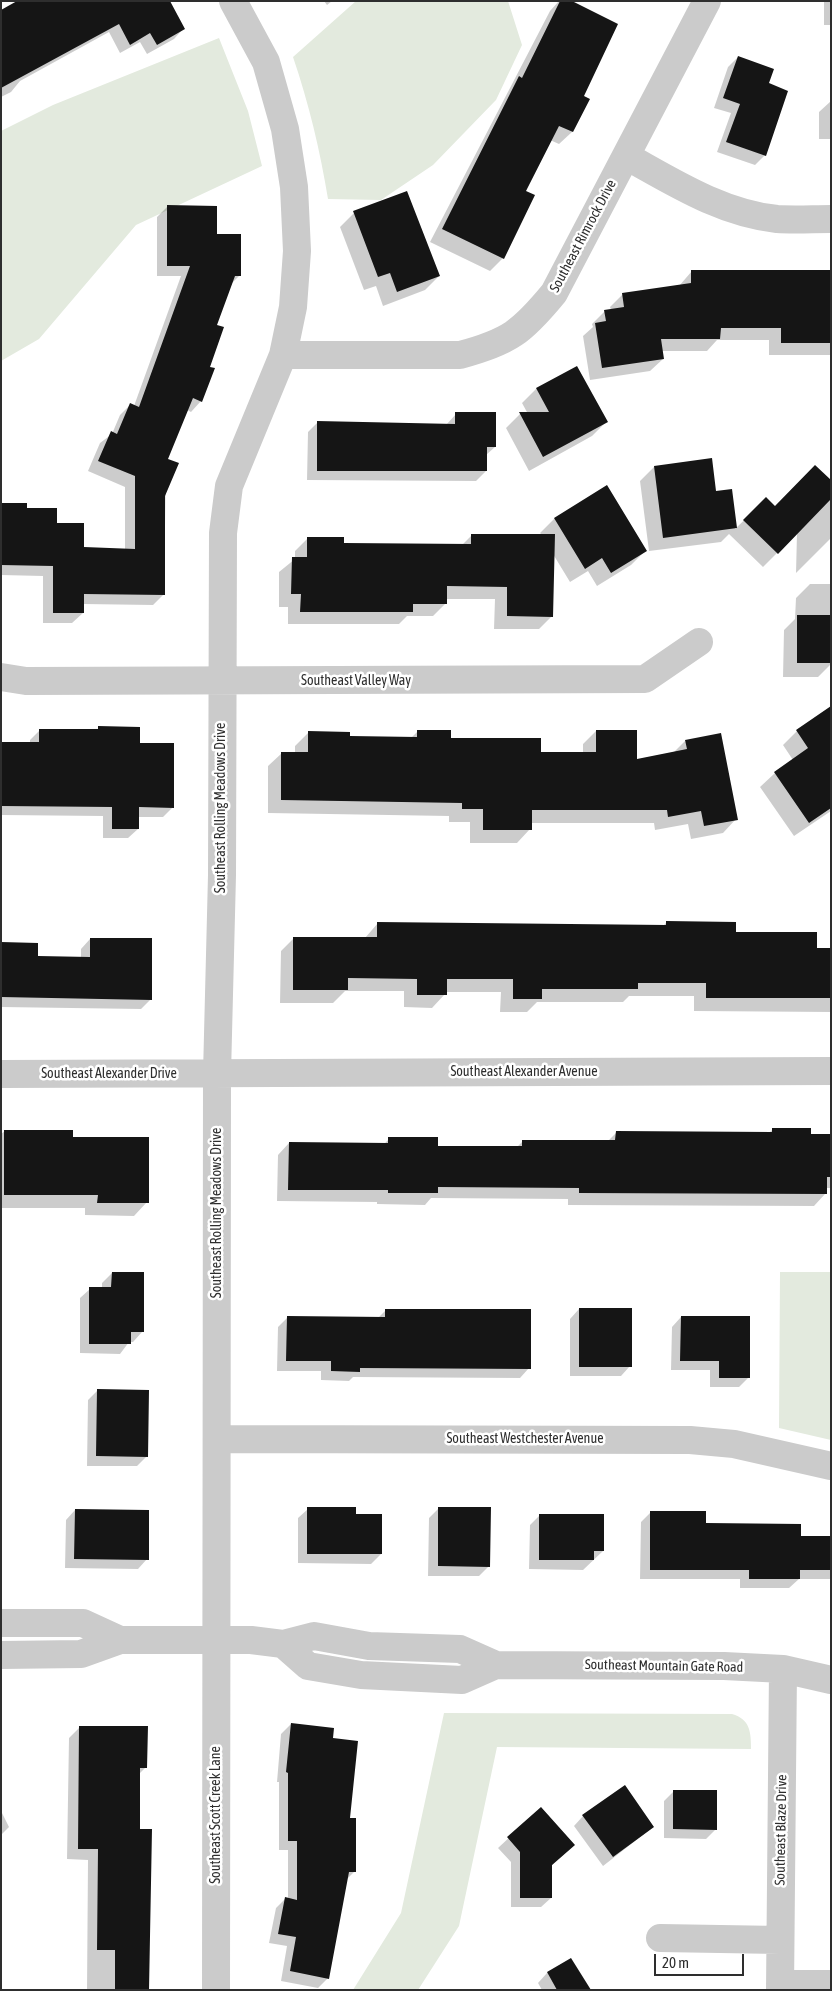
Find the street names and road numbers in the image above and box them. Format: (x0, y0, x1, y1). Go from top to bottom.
street label: Southeast Rimrock Drive (546, 177, 620, 295)
street label: Southeast Valley Way (301, 673, 411, 689)
street label: Southeast Rolling Meadows Drive (213, 723, 229, 893)
street label: Southeast Alexander Avenue (450, 1064, 598, 1080)
street label: Southeast Alexander Drive (41, 1066, 177, 1082)
street label: Southeast Rolling Meadows Drive (209, 1128, 225, 1298)
street label: Southeast Westchester Avenue (446, 1431, 604, 1447)
street label: Southeast Mountain Gate Road (585, 1656, 743, 1676)
street label: Southeast Scott Creek Lane (208, 1746, 224, 1884)
street label: Southeast Blaze Drive (772, 1774, 790, 1886)

